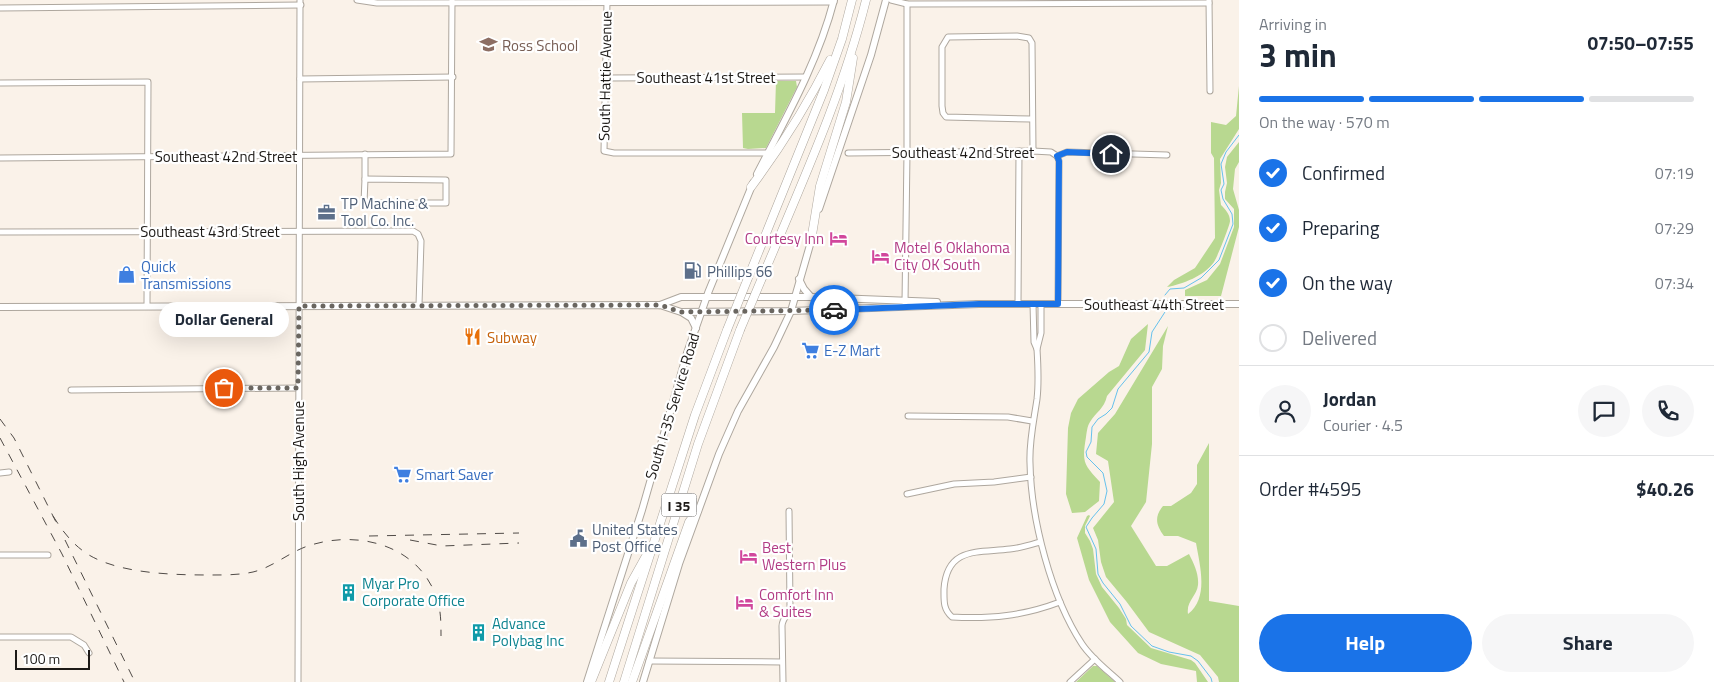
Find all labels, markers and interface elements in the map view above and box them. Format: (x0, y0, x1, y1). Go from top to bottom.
street label: South Hattie Avenue (592, 11, 618, 141)
text: Arriving in (1259, 12, 1327, 36)
text: 07:50–07:55 (1587, 28, 1694, 57)
text: 3 min (1259, 31, 1337, 79)
place label: Ross School (502, 34, 578, 57)
school or university icon: Ross School (478, 35, 498, 55)
street label: Southeast 41st Street (637, 66, 776, 89)
text: On the way · 570 m (1259, 110, 1390, 134)
pin (1090, 133, 1132, 175)
icon: home (1097, 140, 1125, 168)
street label: Southeast 42nd Street (892, 141, 1035, 164)
street label: Southeast 42nd Street (155, 145, 298, 168)
text: Confirmed (1302, 158, 1385, 187)
icon: check (1259, 159, 1287, 187)
text: 07:19 (1655, 161, 1694, 185)
place label: TP Machine & Tool Co. Inc. (341, 192, 429, 232)
office icon: TP Machine & Tool Co. Inc. (317, 202, 337, 222)
text: Preparing (1302, 213, 1379, 242)
icon: check (1259, 214, 1287, 242)
text: 07:29 (1655, 216, 1694, 240)
street label: Southeast 43rd Street (140, 220, 281, 243)
place label: Courtesy Inn (745, 227, 824, 250)
hotel icon: Courtesy Inn (828, 228, 848, 248)
place label: Motel 6 Oklahoma City OK South (894, 236, 1010, 276)
hotel icon: Motel 6 Oklahoma City OK South (870, 246, 890, 266)
place label: Quick Transmissions (141, 255, 231, 295)
place label: Phillips 66 (707, 260, 772, 283)
fuel station icon: Phillips 66 (683, 261, 703, 281)
shop icon: Quick Transmissions (117, 265, 137, 285)
text: On the way (1302, 268, 1393, 297)
icon: check (1259, 269, 1287, 297)
text: 07:34 (1655, 271, 1694, 295)
courier (809, 285, 859, 335)
street label: Southeast 44th Street (1084, 293, 1225, 316)
icon: car (820, 296, 848, 324)
callout: Dollar General (159, 303, 289, 338)
text: Dollar General (175, 307, 273, 331)
text: Delivered (1302, 323, 1377, 352)
place label: Subway (487, 326, 537, 349)
restaurant icon: Subway (463, 327, 483, 347)
street label: South I-35 Service Road (639, 330, 705, 482)
place label: E-Z Mart (824, 339, 881, 362)
supermarket icon: E-Z Mart (800, 340, 820, 360)
pin (203, 367, 245, 409)
icon: bag (210, 374, 238, 402)
text: Jordan (1323, 384, 1376, 413)
button: person (1259, 385, 1311, 437)
button: chat (1578, 385, 1630, 437)
button: phone (1642, 385, 1694, 437)
street label: South High Avenue (287, 401, 310, 521)
text: Courier · 4.5 (1323, 413, 1403, 437)
place label: Smart Saver (416, 463, 493, 486)
supermarket icon: Smart Saver (392, 464, 412, 484)
text: Order #4595 (1259, 474, 1361, 503)
text: $40.26 (1636, 474, 1694, 503)
road number: I 35 (662, 494, 696, 516)
place label: United States Post Office (592, 518, 678, 558)
public building icon: United States Post Office (568, 528, 588, 548)
place label: Best Western Plus (762, 536, 846, 576)
hotel icon: Best Western Plus (738, 546, 758, 566)
place label: Myar Pro Corporate Office (362, 572, 465, 612)
building icon: Myar Pro Corporate Office (338, 582, 358, 602)
place label: Comfort Inn & Suites (759, 583, 834, 623)
hotel icon: Comfort Inn & Suites (735, 593, 755, 613)
place label: Advance Polybag Inc (492, 612, 564, 652)
button: Help (1259, 614, 1472, 672)
button: Share (1482, 614, 1694, 672)
building icon: Advance Polybag Inc (468, 622, 488, 642)
scale bar (15, 647, 90, 670)
text: 100 m (22, 648, 60, 669)

